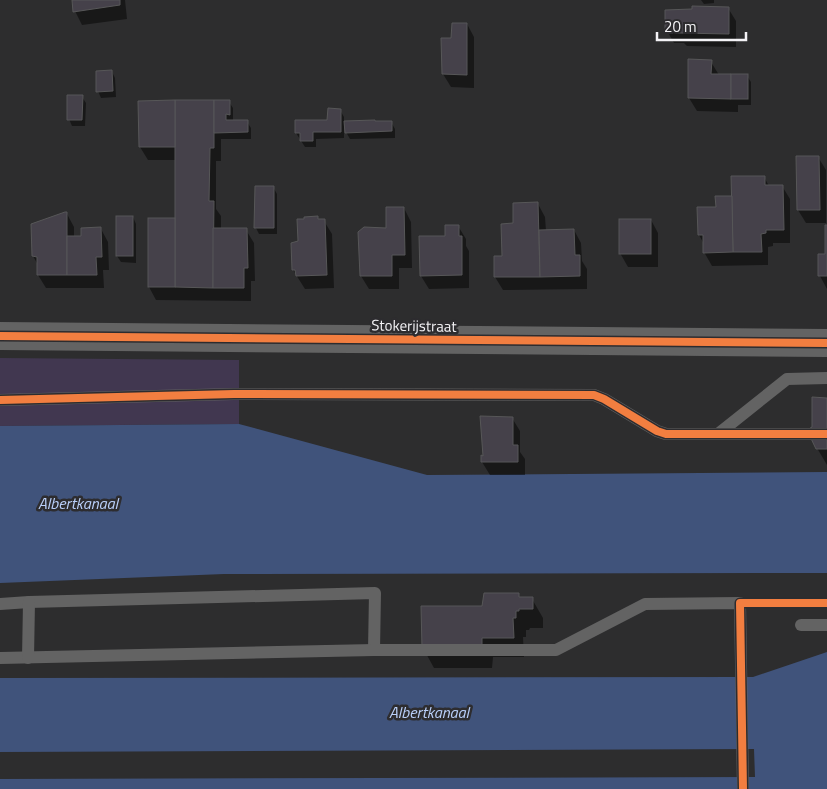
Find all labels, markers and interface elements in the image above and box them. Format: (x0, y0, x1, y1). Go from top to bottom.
scale bar (657, 10, 746, 42)
text: 20 m (664, 15, 697, 38)
street label: Stokerijstraat (371, 313, 458, 338)
water label: Albertkanaal (38, 491, 120, 515)
water label: Albertkanaal (389, 700, 471, 724)

